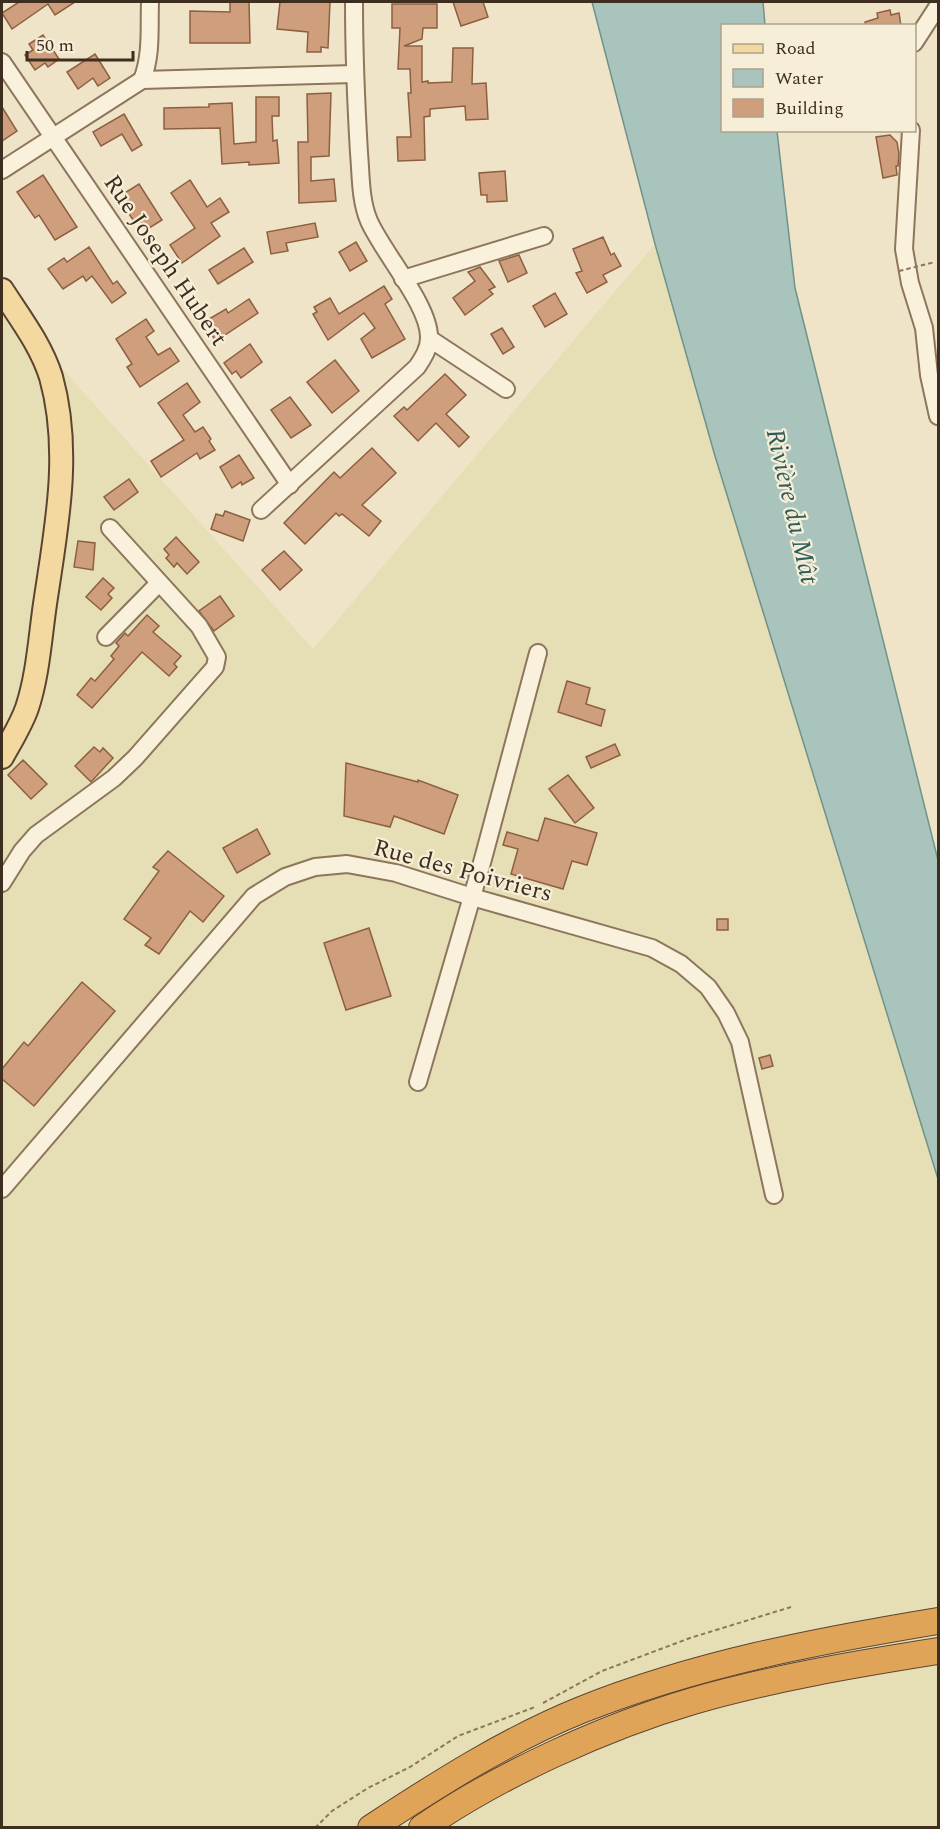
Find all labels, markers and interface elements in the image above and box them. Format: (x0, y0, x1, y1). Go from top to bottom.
scale bar (27, 24, 134, 62)
legend (721, 24, 916, 132)
text: 50 m (36, 32, 74, 59)
text: Road (775, 35, 816, 62)
text: Water (775, 65, 823, 92)
text: Building (775, 95, 844, 122)
street label: Rue Joseph Hubert (94, 167, 236, 354)
water label: Rivière du Mât (755, 425, 829, 589)
street label: Rue des Poivriers (369, 830, 556, 912)

